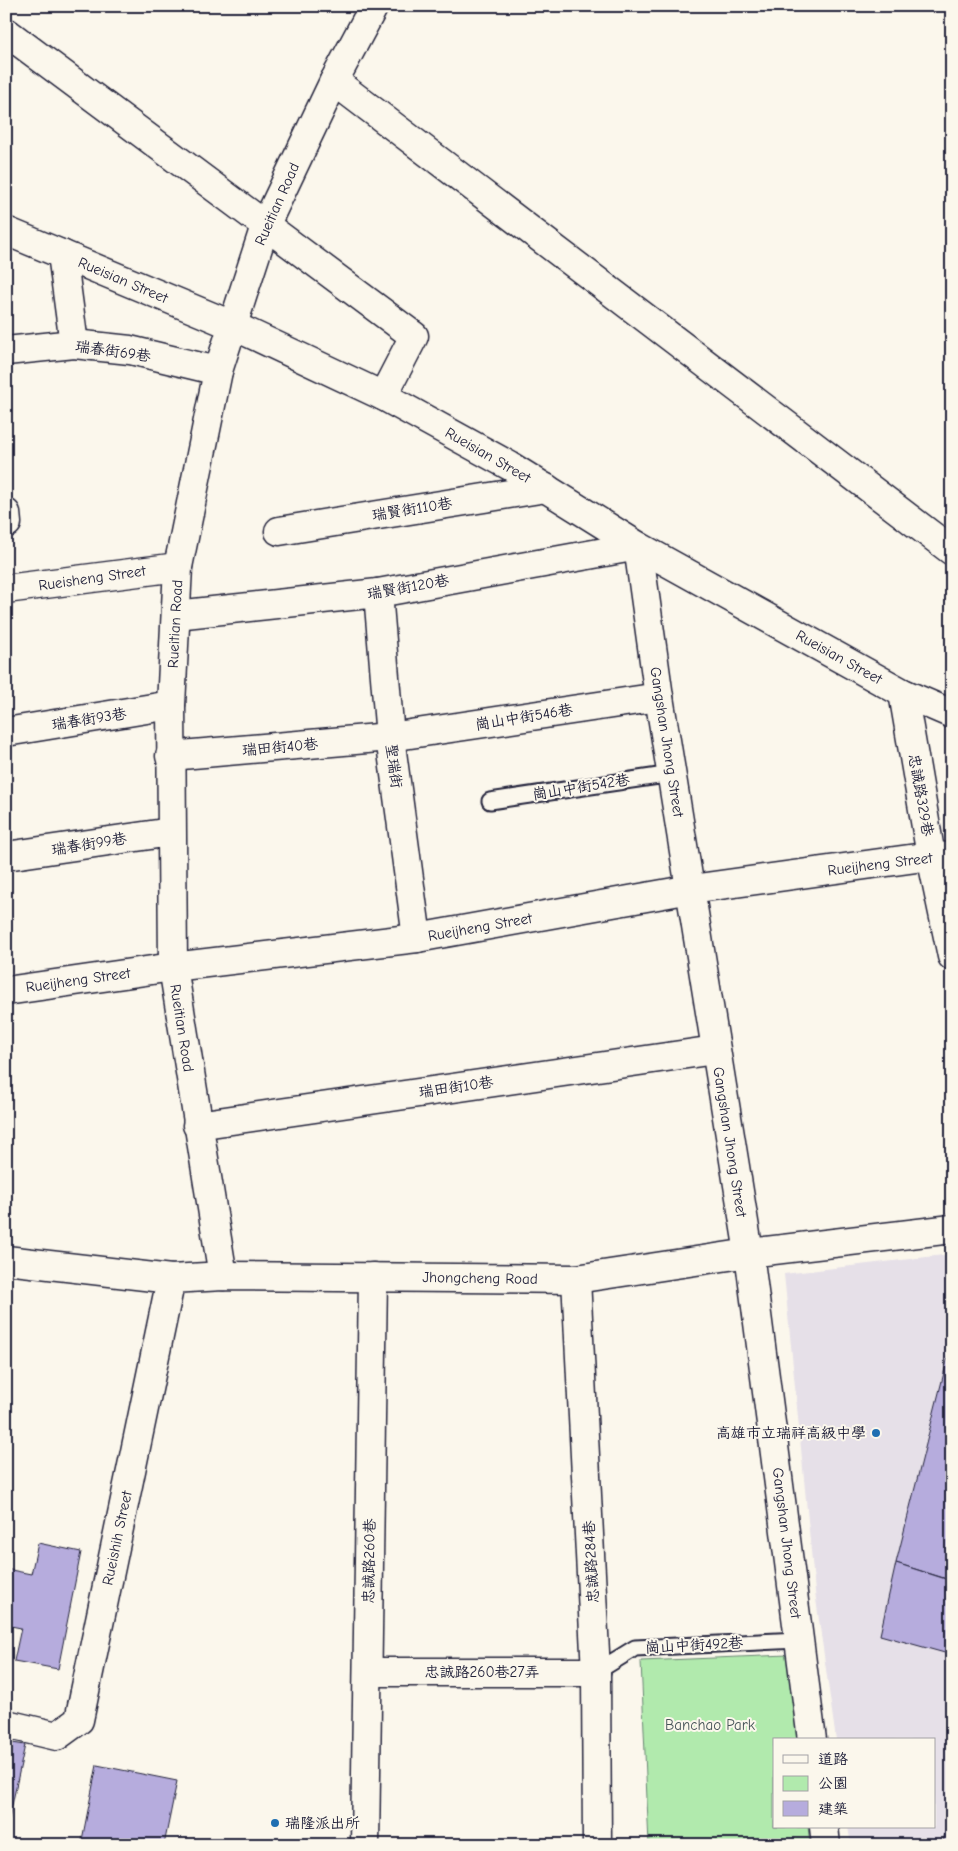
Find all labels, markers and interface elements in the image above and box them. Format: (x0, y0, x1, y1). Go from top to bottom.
street label: Rueitian Road (251, 160, 303, 248)
street label: Rueisian Street (75, 253, 171, 307)
street label: 瑞春街69巷 (74, 337, 152, 365)
street label: Rueisian Street (442, 423, 535, 487)
street label: 瑞賢街110巷 (371, 494, 453, 524)
street label: Rueisheng Street (37, 561, 147, 594)
street label: 瑞賢街120巷 (366, 571, 450, 603)
street label: Rueitian Road (164, 579, 186, 669)
street label: Rueisian Street (793, 626, 886, 688)
street label: Gangshan Jhong Street (646, 666, 688, 819)
street label: 崗山中街546巷 (474, 700, 574, 734)
street label: 瑞春街93巷 (50, 704, 128, 734)
street label: 瑞田街40巷 (241, 735, 319, 759)
street label: 聖瑞街 (382, 742, 406, 790)
street label: 忠誠路329巷 (905, 752, 937, 838)
street label: 崗山中街542巷 (531, 770, 631, 804)
street label: 瑞春街99巷 (50, 829, 128, 859)
street label: Rueijheng Street (827, 849, 934, 879)
street label: Rueijheng Street (427, 909, 534, 945)
street label: Rueijheng Street (25, 964, 132, 996)
street label: Rueitian Road (166, 983, 198, 1073)
street label: Gangshan Jhong Street (709, 1066, 751, 1219)
street label: 瑞田街10巷 (418, 1073, 494, 1101)
street label: Jhongcheng Road (422, 1268, 538, 1288)
place label: 高雄市立瑞祥高級中學 (716, 1424, 866, 1442)
marker: 高雄市立瑞祥高級中學 (870, 1427, 882, 1439)
street label: Gangshan Jhong Street (769, 1467, 805, 1620)
street label: Rueishih Street (98, 1489, 136, 1587)
street label: 忠誠路260巷 (359, 1518, 379, 1604)
street label: 忠誠路284巷 (580, 1520, 602, 1604)
street label: 崗山中街492巷 (645, 1633, 743, 1657)
street label: 忠誠路260巷27弄 (424, 1663, 540, 1681)
park label: Banchao Park (665, 1716, 756, 1734)
legend (773, 1738, 936, 1828)
text: 道路 (818, 1750, 848, 1768)
text: 公園 (818, 1774, 848, 1792)
text: 建築 (818, 1800, 848, 1818)
place label: 瑞隆派出所 (285, 1814, 360, 1832)
marker: 瑞隆派出所 (269, 1817, 281, 1829)

